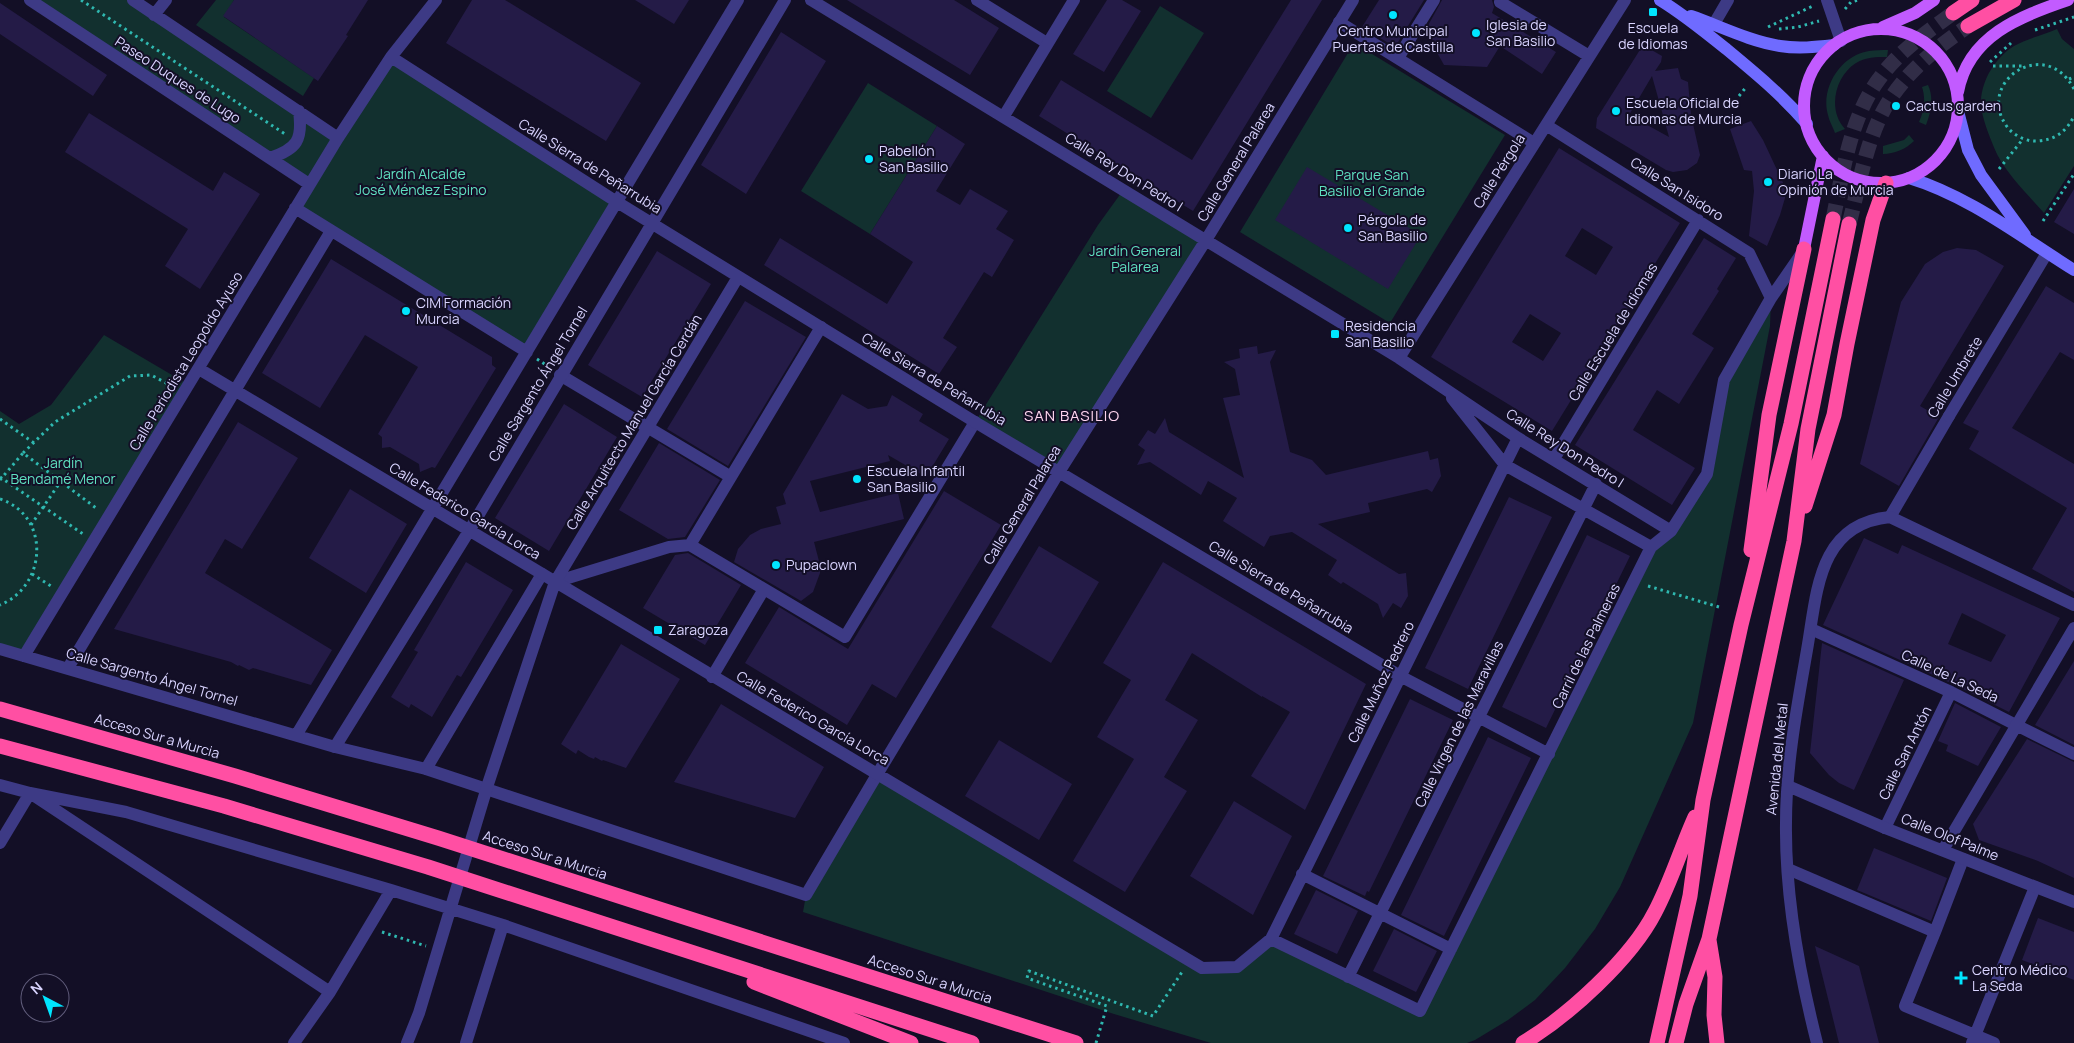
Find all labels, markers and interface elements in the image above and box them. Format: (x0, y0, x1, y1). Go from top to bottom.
marker: Escuela de Idiomas (1647, 6, 1659, 18)
marker: Centro Municipal Puertas de Castilla (1387, 9, 1399, 21)
place label: Iglesia de San Basilio (1486, 15, 1555, 50)
place label: Escuela de Idiomas (1618, 18, 1688, 53)
place label: Centro Municipal Puertas de Castilla (1332, 21, 1454, 56)
marker: Iglesia de San Basilio (1470, 27, 1482, 39)
street label: Paseo Duques de Lugo (112, 32, 245, 127)
place label: Escuela Oficial de Idiomas de Murcia (1626, 93, 1742, 128)
place label: Cactus garden (1906, 96, 2001, 115)
street label: Calle General Palarea (1192, 99, 1279, 225)
marker: Cactus garden (1890, 100, 1902, 112)
marker: Escuela Oficial de Idiomas de Murcia (1610, 105, 1622, 117)
street label: Calle Sierra de Peñarrubia (515, 114, 665, 217)
street label: Calle Rey Don Pedro I (1062, 128, 1187, 215)
street label: Calle Pérgola (1468, 130, 1529, 212)
place label: Pabellón San Basilio (879, 141, 948, 176)
street label: Calle San Isidoro (1627, 152, 1727, 225)
marker: Pabellón San Basilio (863, 153, 875, 165)
park label: Jardín Alcalde José Méndez Espino (355, 164, 487, 199)
place label: Diario La Opinión de Murcia (1778, 164, 1894, 199)
park label: Parque San Basilio el Grande (1319, 165, 1425, 200)
marker: Diario La Opinión de Murcia (1762, 176, 1774, 188)
place label: Pérgola de San Basilio (1358, 210, 1427, 245)
marker: Pérgola de San Basilio (1342, 222, 1354, 234)
park label: Jardín General Palarea (1089, 241, 1181, 276)
street label: Calle Escuela de Idiomas (1564, 259, 1661, 404)
street label: Calle Periodista Leopoldo Ayuso (124, 268, 247, 454)
place label: CIM Formación Murcia (416, 293, 511, 328)
street label: Calle Sargento Ángel Tornel (484, 303, 591, 465)
marker: CIM Formación Murcia (400, 305, 412, 317)
street label: Calle Arquitecto Manuel García Cerdán (561, 310, 706, 533)
place label: Residencia San Basilio (1345, 316, 1416, 351)
street label: Calle Sierra de Peñarrubia (858, 328, 1010, 429)
marker: Residencia San Basilio (1329, 328, 1341, 340)
street label: Calle Umbrete (1923, 332, 1986, 421)
street label: Calle Rey Don Pedro I (1503, 404, 1628, 491)
district label: SAN BASILIO (1024, 405, 1120, 426)
street label: Calle General Palarea (978, 442, 1065, 568)
park label: Jardín Bendamé Menor (10, 453, 116, 488)
street label: Calle Federico García Lorca (386, 458, 545, 563)
place label: Escuela Infantil San Basilio (867, 461, 965, 496)
marker: Escuela Infantil San Basilio (851, 473, 863, 485)
street label: Calle Sierra de Peñarrubia (1205, 536, 1357, 637)
place label: Pupaclown (786, 555, 857, 574)
marker: Pupaclown (770, 559, 782, 571)
street label: Carril de las Palmeras (1547, 580, 1624, 711)
street label: Calle Muñoz Pedrero (1343, 618, 1418, 746)
place label: Zaragoza (668, 620, 728, 639)
marker: Zaragoza (652, 624, 664, 636)
street label: Calle Virgen de las Maravillas (1410, 637, 1507, 810)
street label: Calle Sargento Ángel Tornel (64, 643, 240, 710)
street label: Calle de La Seda (1899, 645, 2002, 706)
street label: Calle Federico García Lorca (733, 666, 893, 769)
street label: Avenida del Metal (1761, 702, 1792, 816)
street label: Calle San Antón (1874, 703, 1935, 803)
street label: Acceso Sur a Murcia (92, 709, 222, 763)
street label: Calle Olof Palme (1898, 808, 2002, 865)
street label: Acceso Sur a Murcia (481, 825, 610, 884)
street label: Acceso Sur a Murcia (866, 949, 995, 1008)
place label: Centro Médico La Seda (1972, 960, 2067, 995)
marker: Centro Médico La Seda (1954, 971, 1968, 985)
north arrow (20, 973, 70, 1023)
text: N (26, 977, 46, 998)

